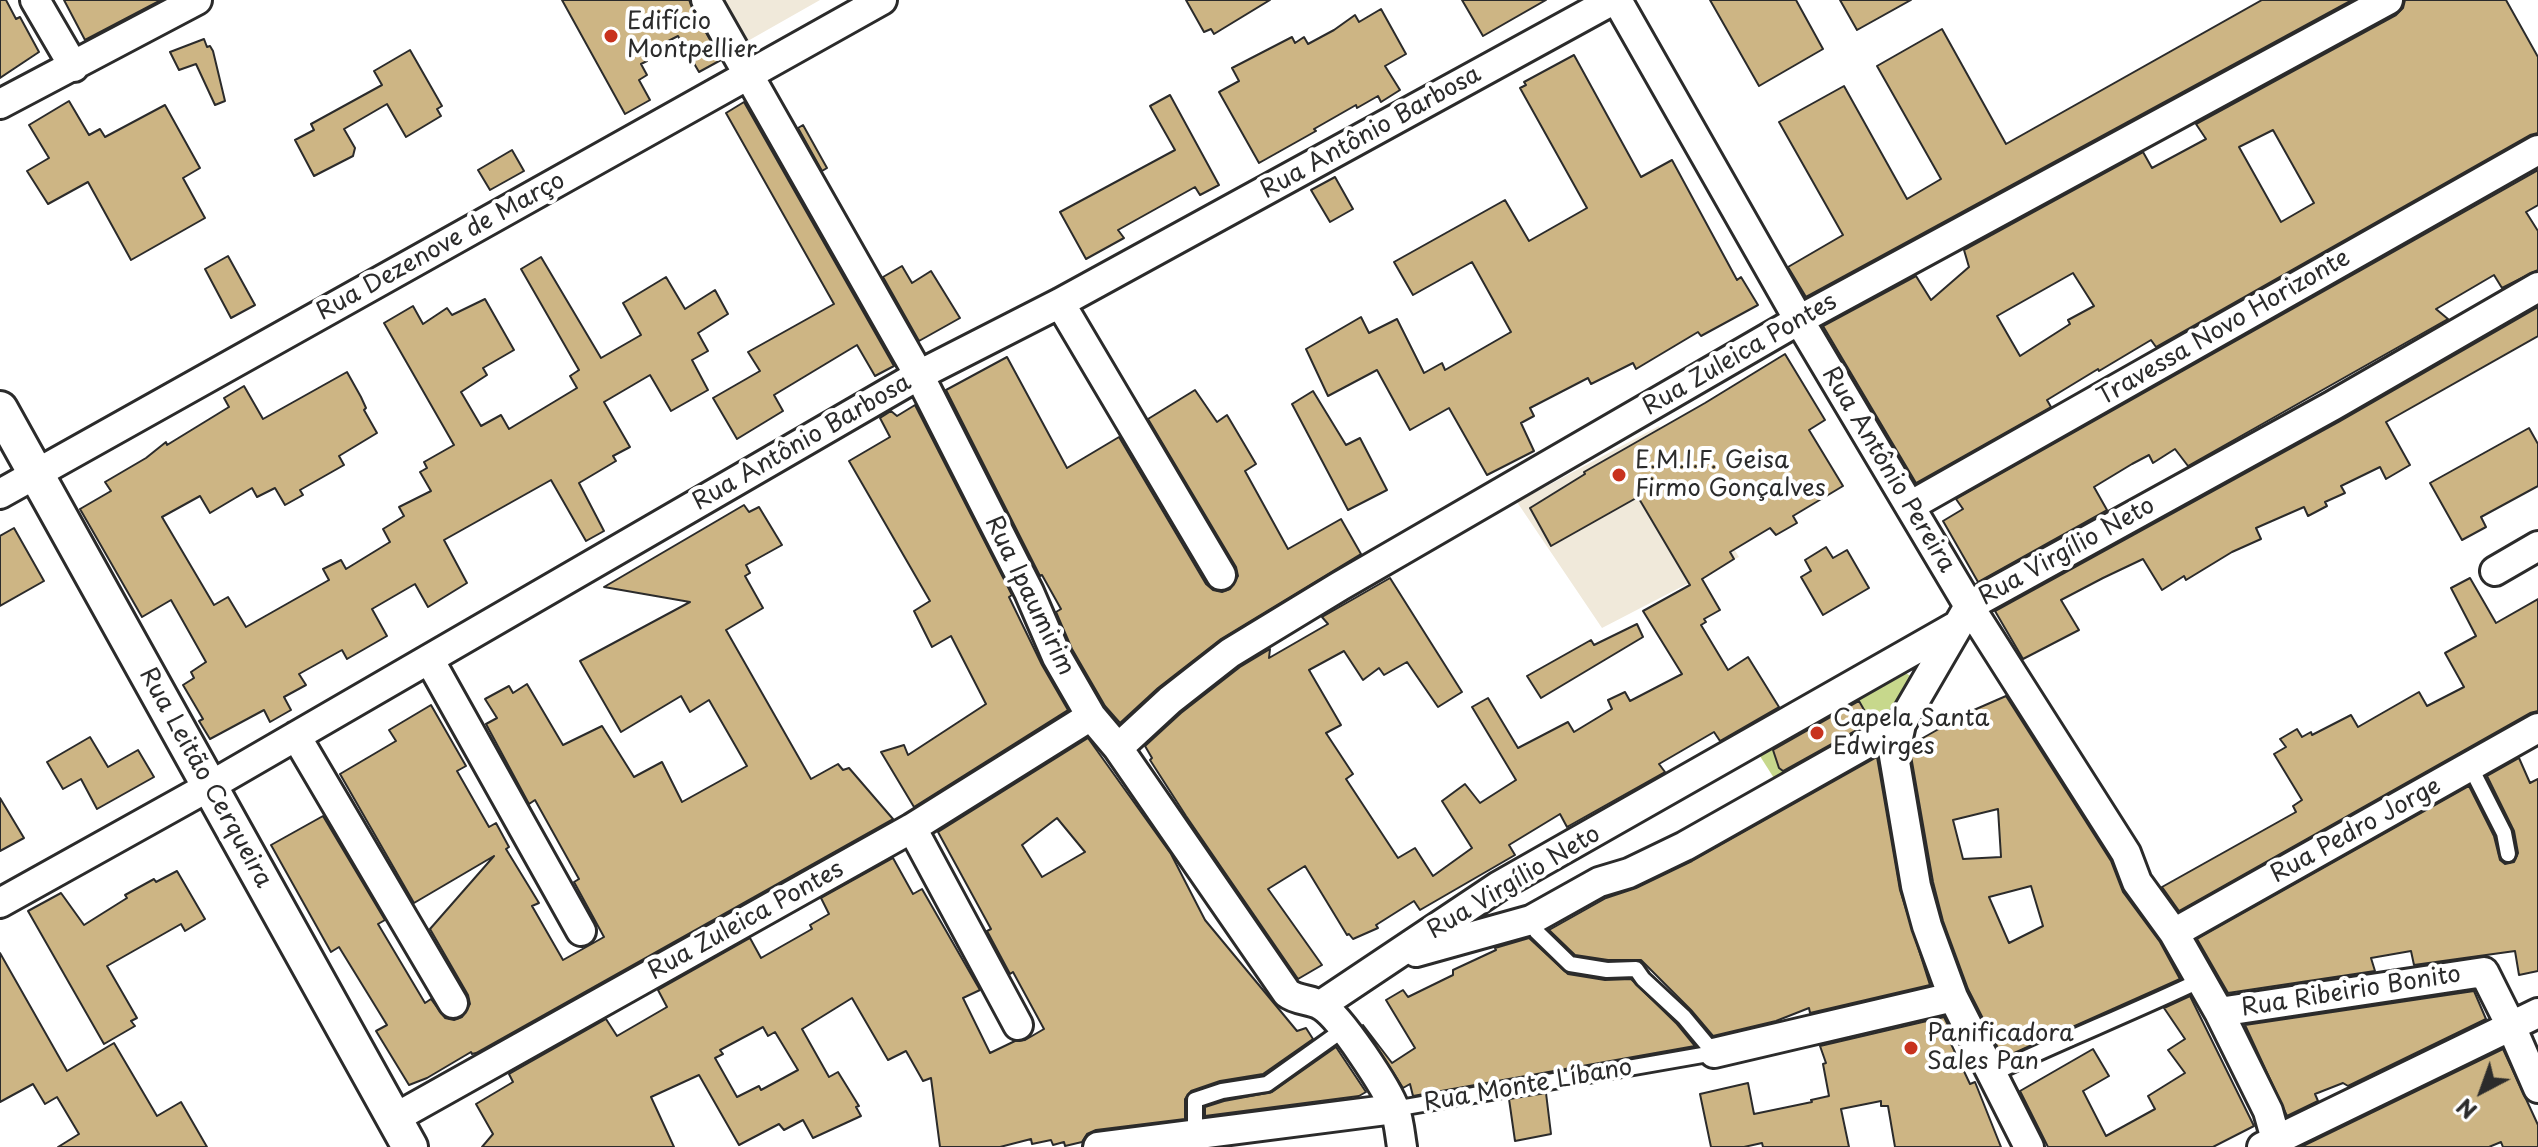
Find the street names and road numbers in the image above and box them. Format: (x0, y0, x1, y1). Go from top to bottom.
street label: Rua Antônio Barbosa (1256, 60, 1486, 206)
street label: Rua Dezenove de Março (312, 167, 570, 327)
street label: Travessa Novo Horizonte (2093, 244, 2355, 412)
street label: Rua Zuleica Pontes (1638, 288, 1842, 422)
street label: Rua Antônio Pereira (1815, 362, 1961, 578)
street label: Rua Antônio Barbosa (688, 369, 916, 517)
street label: Rua Virgílio Neto (1974, 492, 2160, 612)
street label: Rua Ipaumirim (978, 512, 1080, 680)
street label: Rua Leitão Cerqueira (132, 663, 278, 893)
street label: Rua Pedro Jorge (2266, 772, 2446, 890)
street label: Rua Virgílio Neto (1422, 820, 1606, 946)
street label: Rua Zuleica Pontes (643, 855, 849, 987)
street label: Rua Ribeirio Bonito (2239, 960, 2463, 1024)
street label: Rua Monte Líbano (1421, 1053, 1635, 1119)

